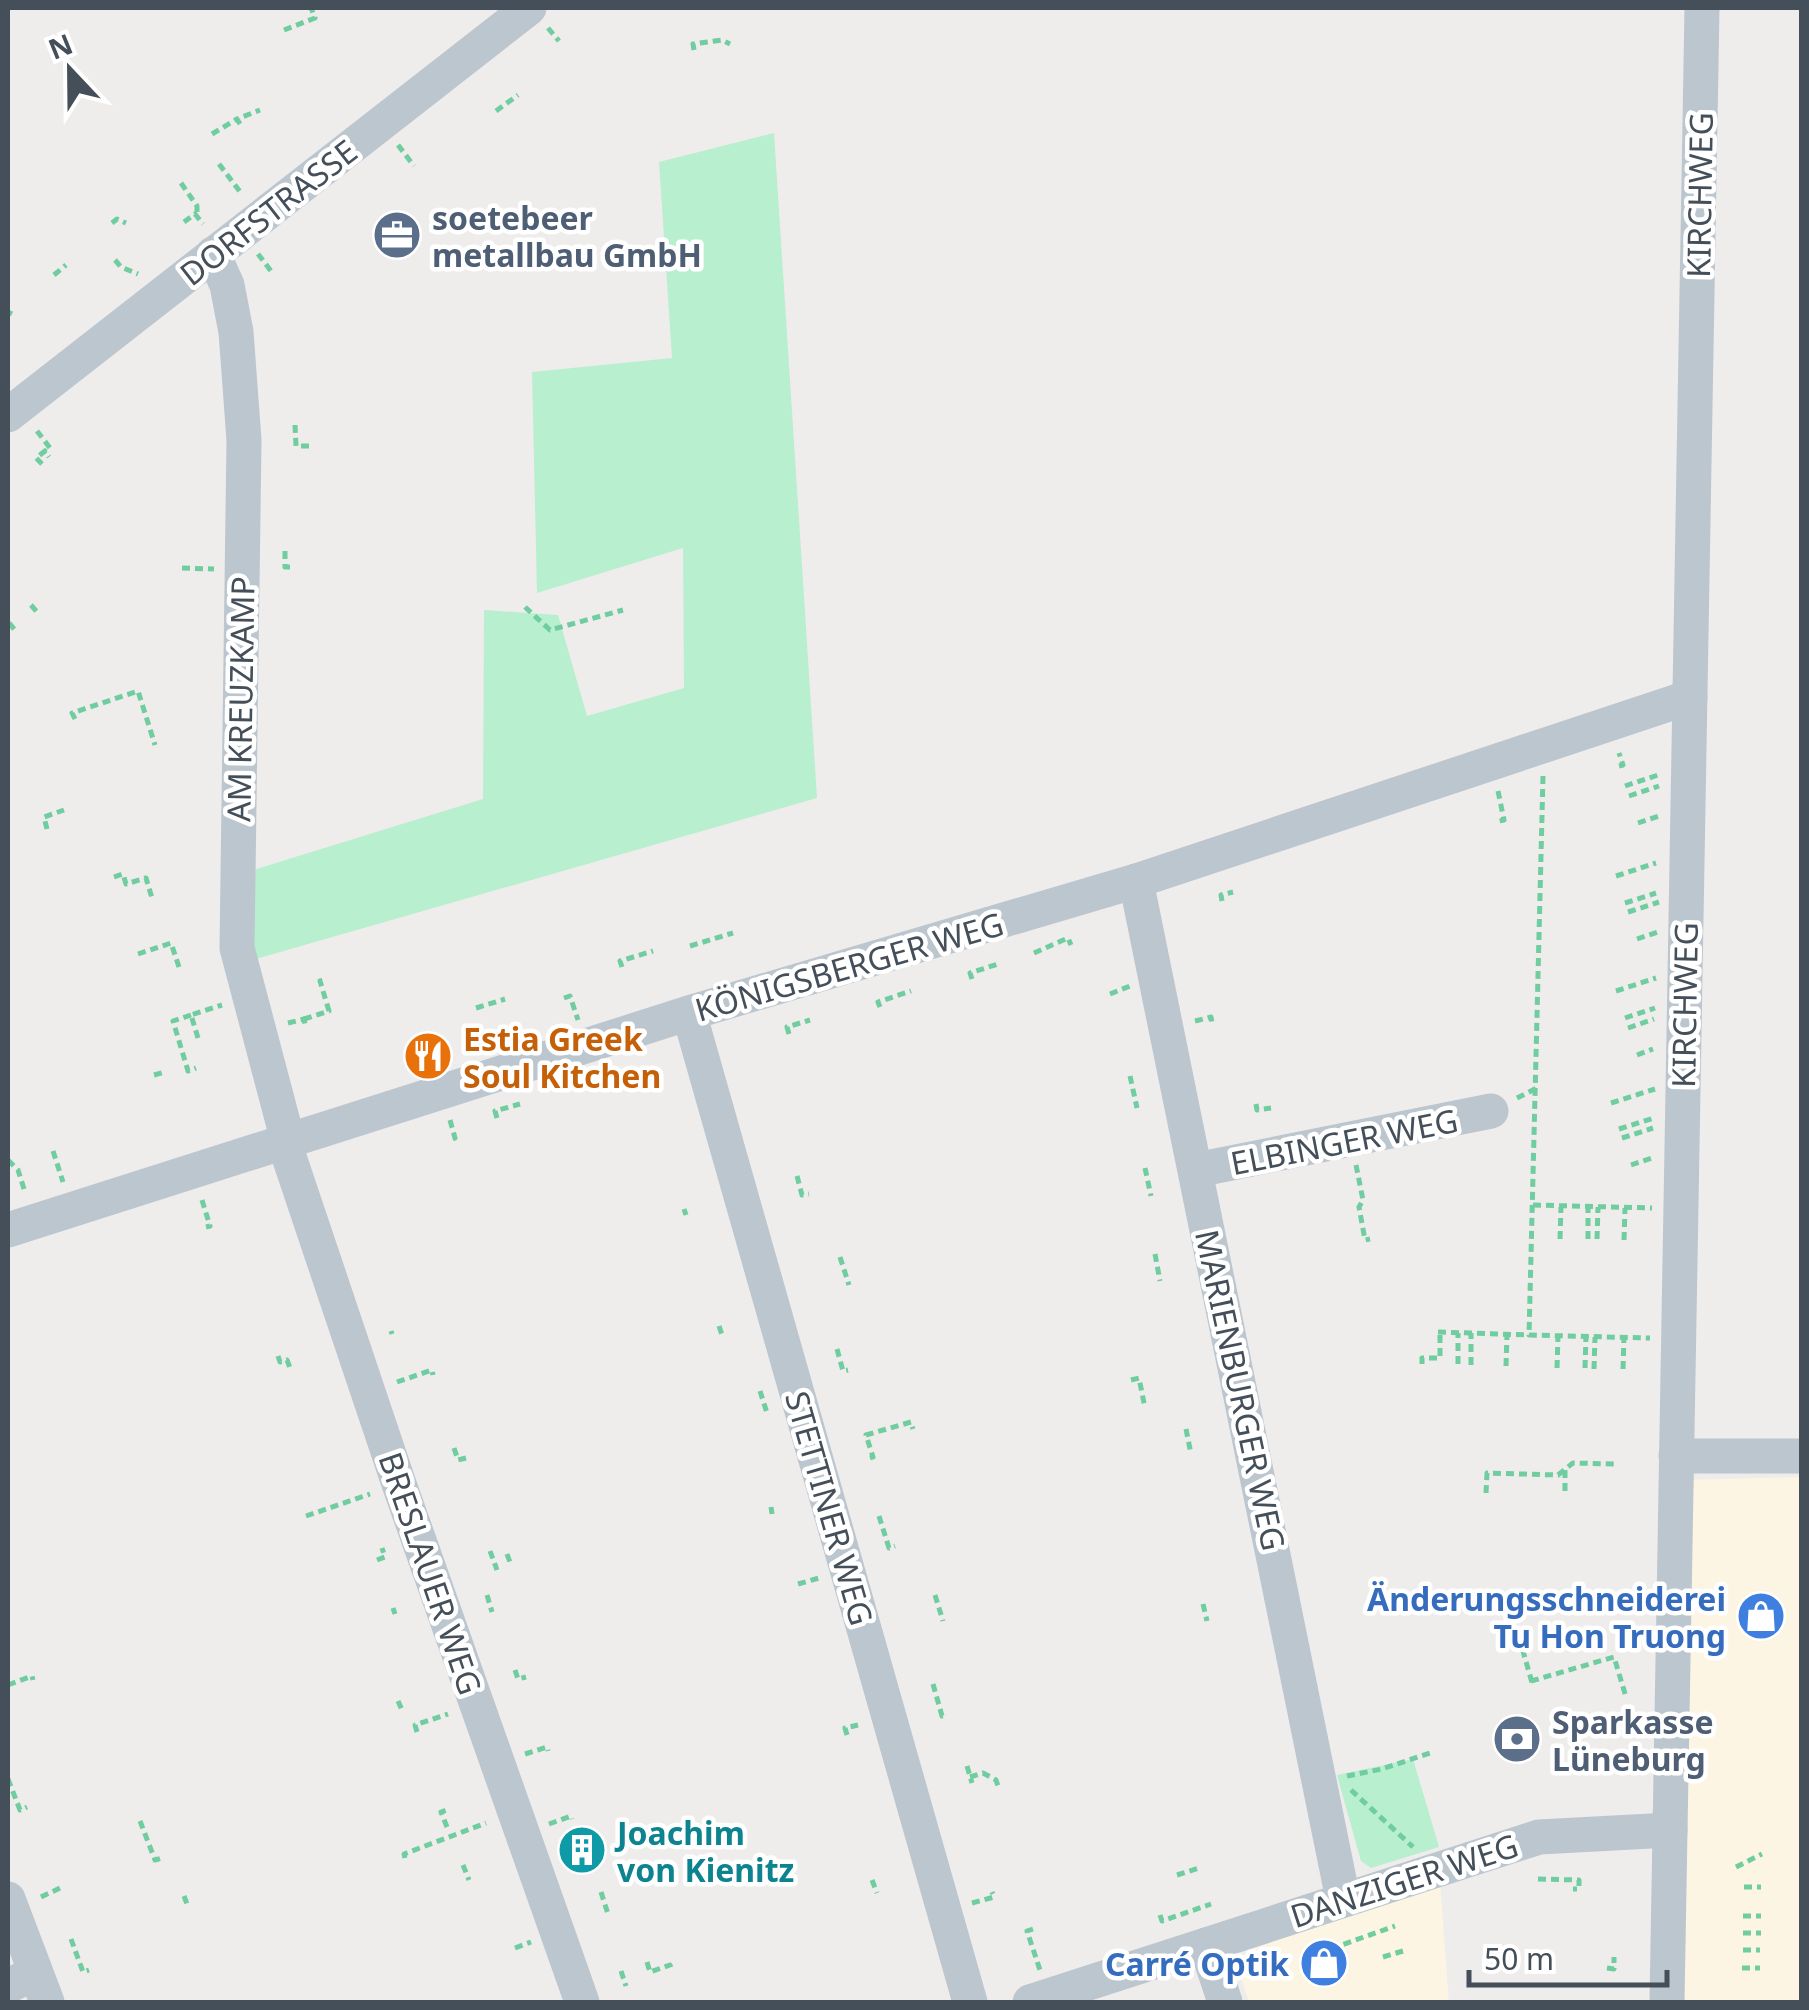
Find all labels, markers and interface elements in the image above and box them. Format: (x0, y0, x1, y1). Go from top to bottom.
north arrow (20, 20, 120, 120)
text: N (43, 24, 78, 68)
street label: KIRCHWEG (1676, 112, 1722, 278)
street label: DORFSTRASSE (171, 129, 365, 295)
place label: soetebeer metallbau GmbH (432, 196, 702, 276)
office icon: soetebeer metallbau GmbH (371, 209, 423, 261)
street label: AM KREUZKAMP (216, 576, 264, 822)
street label: KÖNIGSBERGER WEG (690, 901, 1008, 1031)
street label: KIRCHWEG (1661, 922, 1707, 1088)
place label: Estia Greek Soul Kitchen (463, 1017, 661, 1097)
restaurant icon: Estia Greek Soul Kitchen (402, 1030, 454, 1082)
street label: ELBINGER WEG (1227, 1098, 1461, 1184)
street label: MARIENBURGER WEG (1186, 1226, 1296, 1554)
street label: STETTINER WEG (776, 1386, 884, 1630)
street label: BRESLAUER WEG (369, 1446, 493, 1700)
place label: Änderungsschneiderei Tu Hon Truong (1367, 1577, 1726, 1657)
shop icon: Änderungsschneiderei Tu Hon Truong (1735, 1590, 1787, 1642)
place label: Sparkasse Lüneburg (1552, 1700, 1714, 1780)
bank icon: Sparkasse Lüneburg (1491, 1713, 1543, 1765)
place label: Joachim von Kienitz (614, 1811, 794, 1891)
street label: DANZIGER WEG (1285, 1823, 1523, 1937)
building icon: Joachim von Kienitz (556, 1824, 608, 1876)
scale bar (1469, 1925, 1666, 1987)
shop icon: Carré Optik (1298, 1937, 1350, 1989)
text: 50 m (1484, 1938, 1554, 1979)
place label: Carré Optik (1105, 1942, 1289, 1985)

